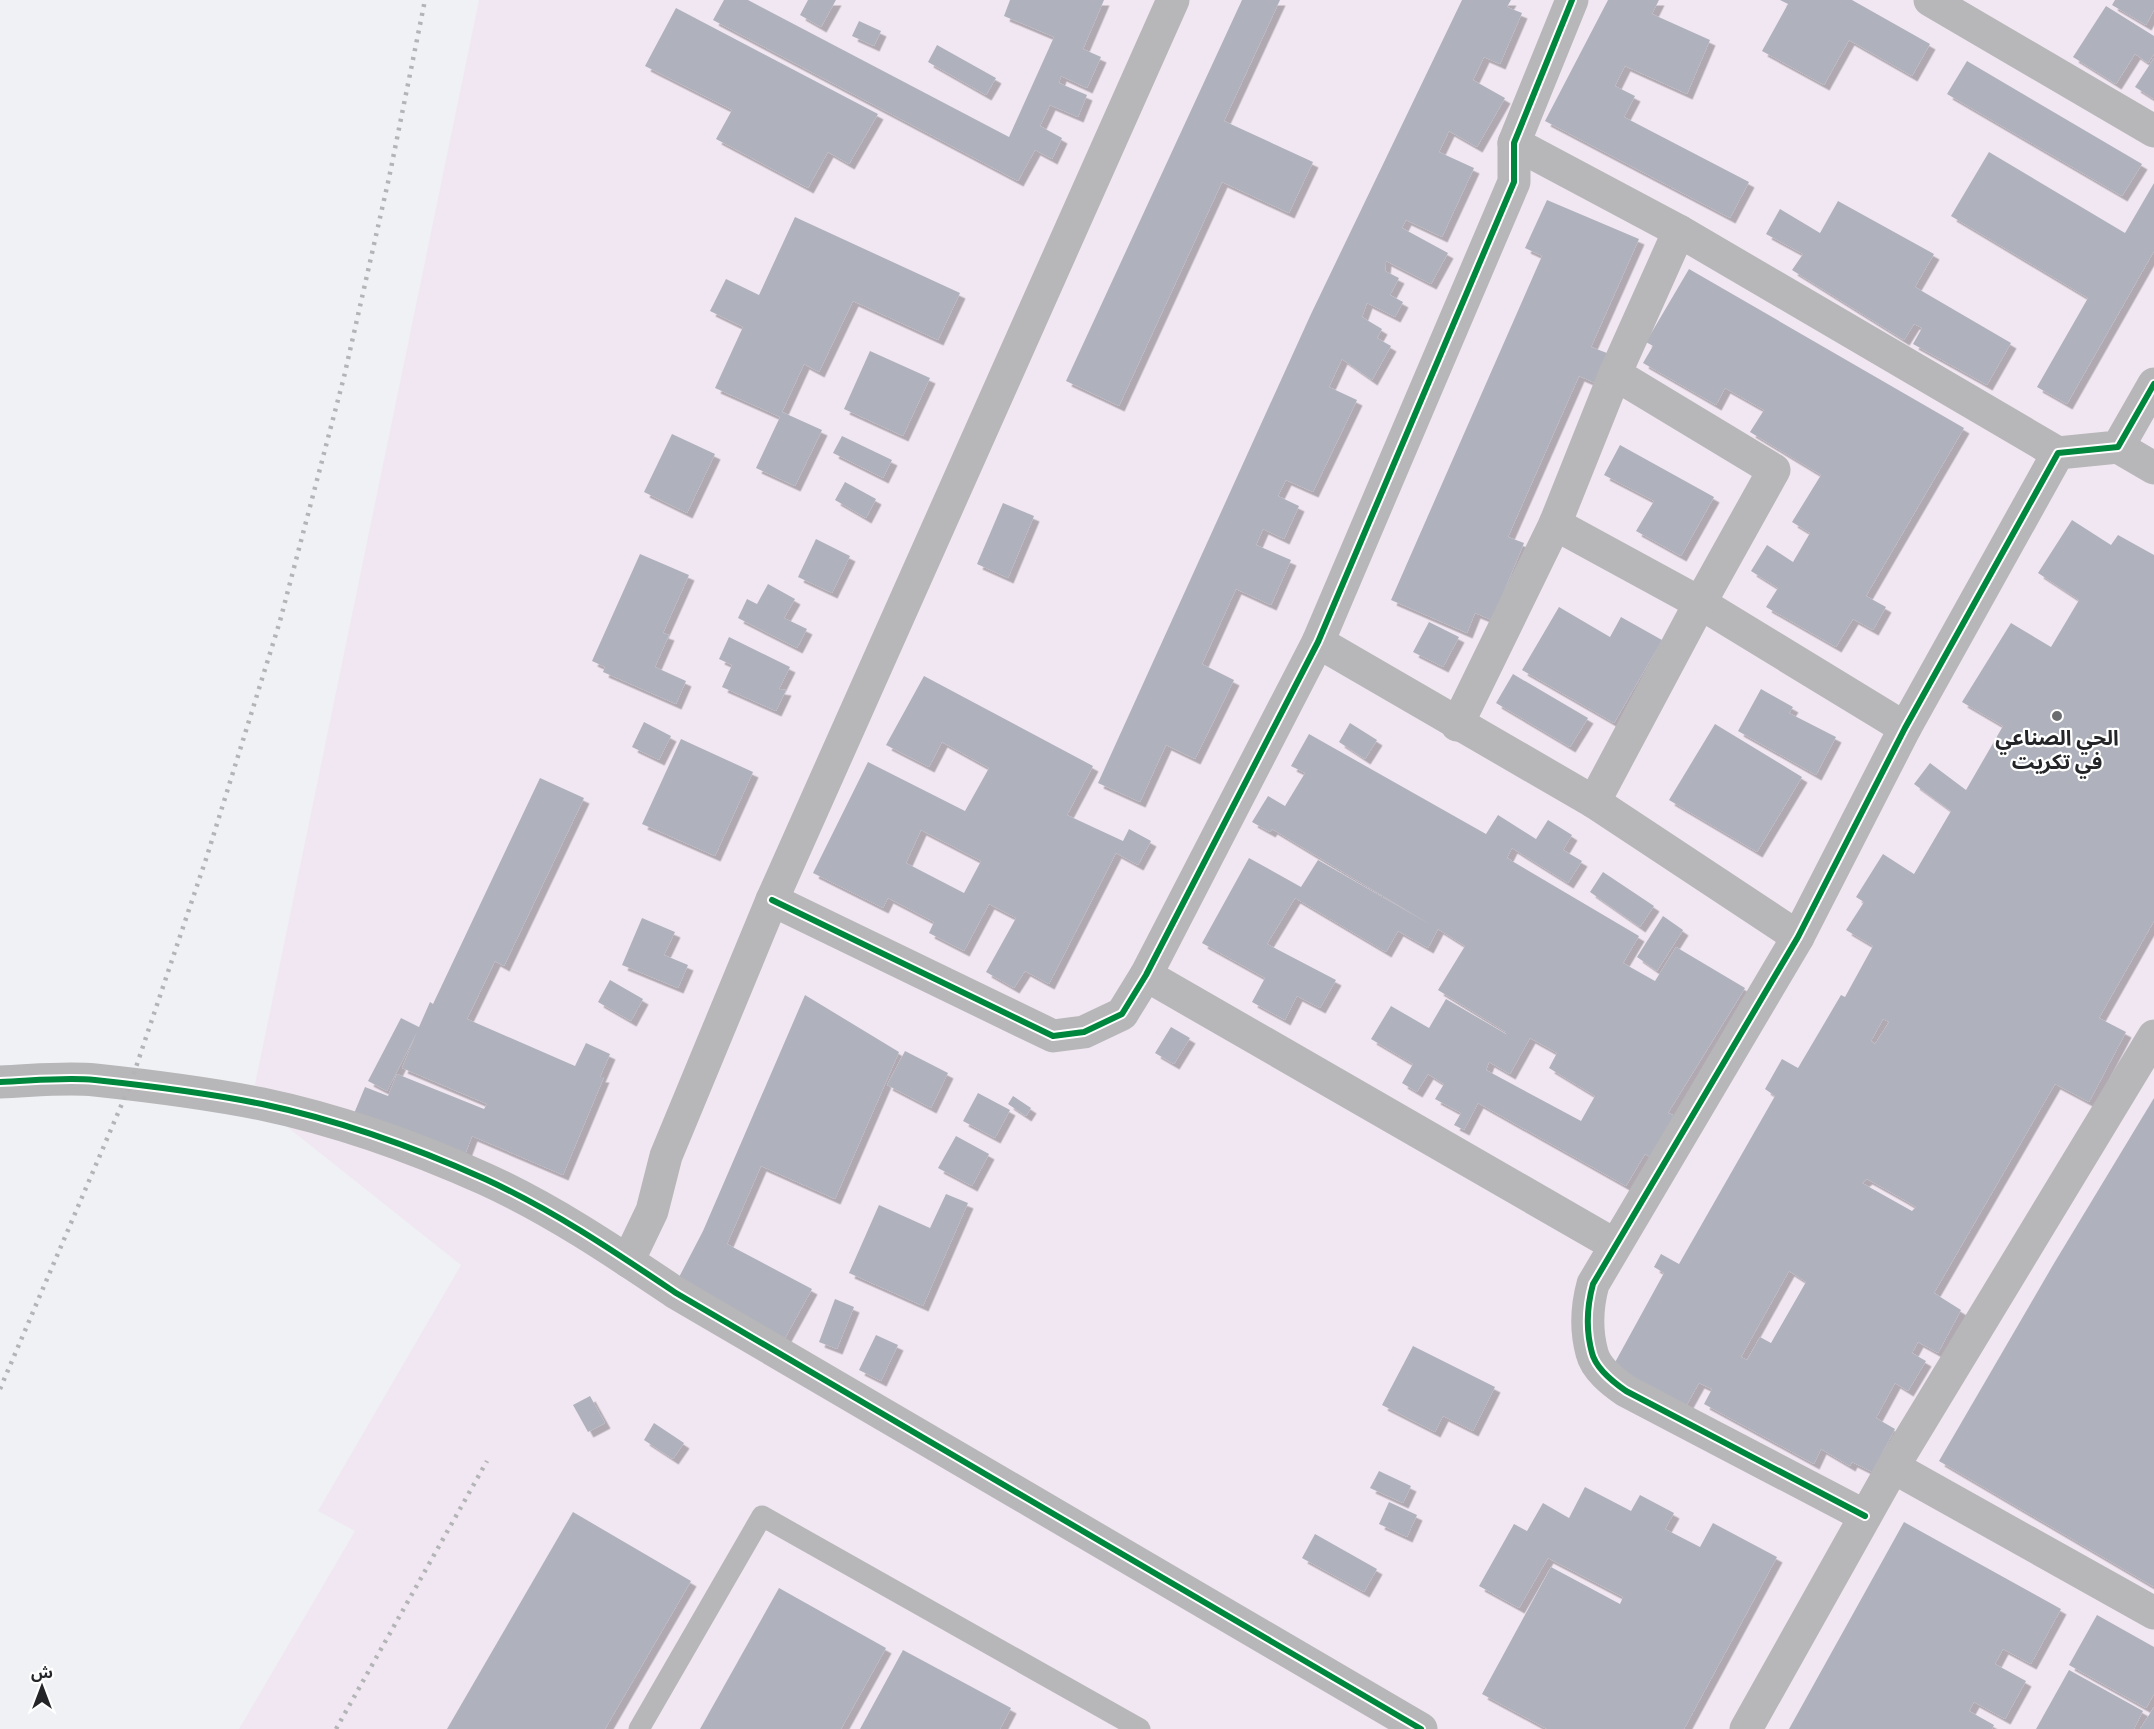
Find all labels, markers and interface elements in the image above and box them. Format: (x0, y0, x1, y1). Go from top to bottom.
marker: الحي الصناعي في تكريت (2050, 709, 2064, 723)
place label: الحي الصناعي في تكريت (1995, 721, 2119, 779)
north arrow (12, 1657, 72, 1717)
text: ش (31, 1660, 53, 1684)

